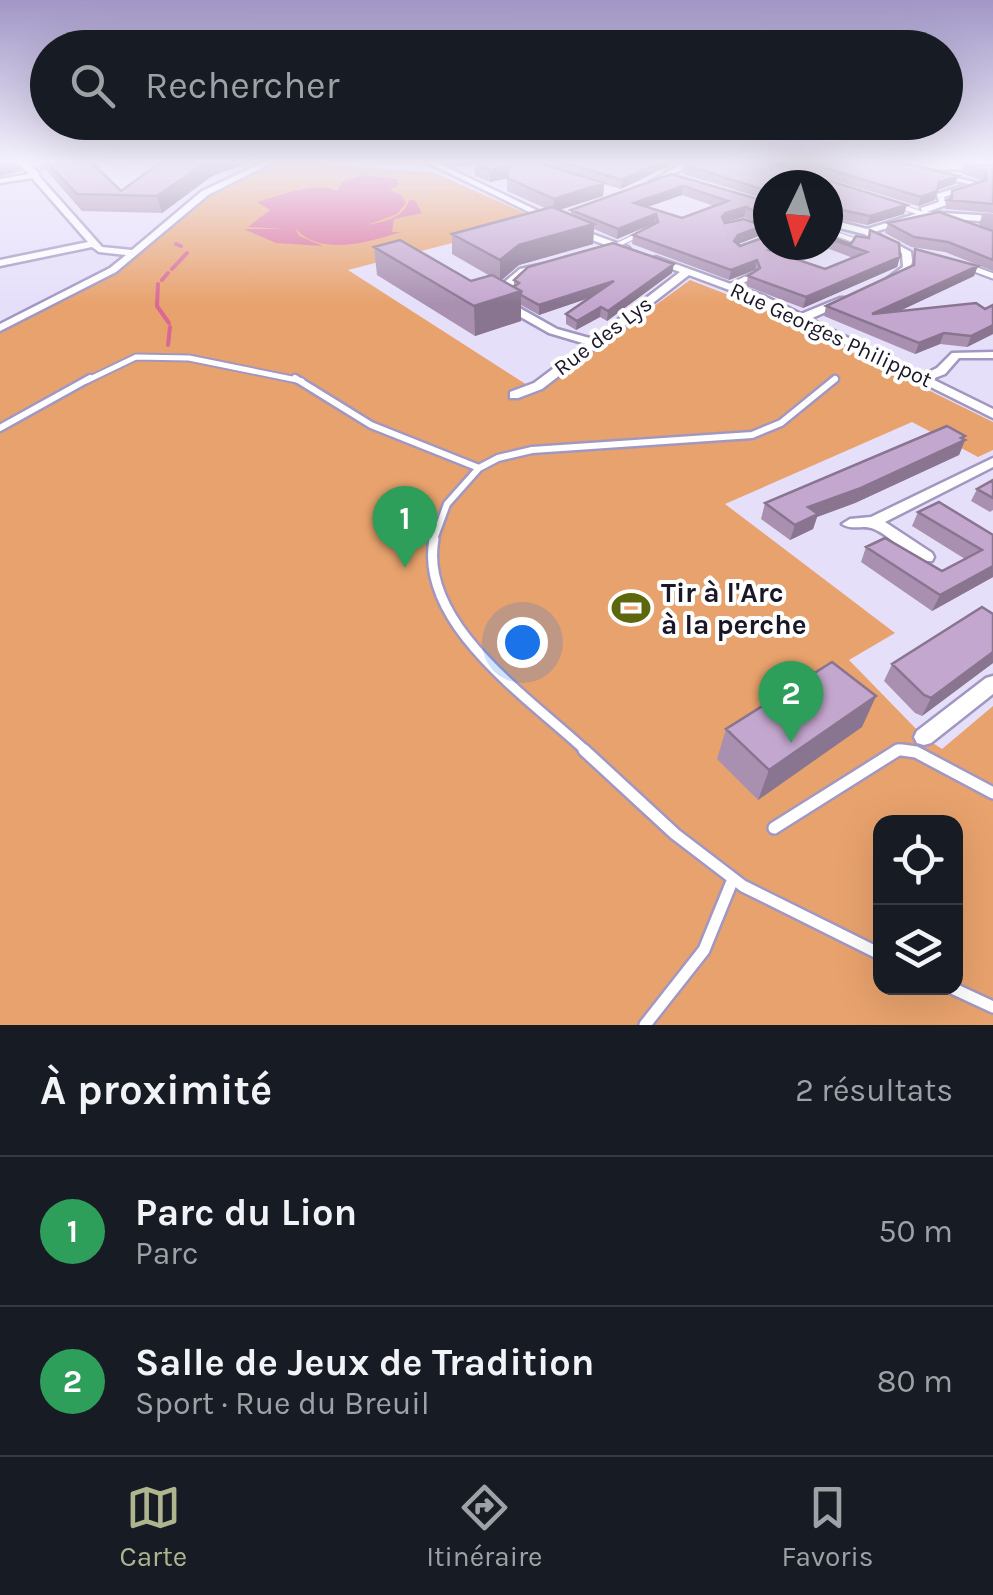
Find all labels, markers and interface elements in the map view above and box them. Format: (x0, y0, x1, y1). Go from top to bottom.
search box (30, 30, 963, 140)
icon: search (65, 58, 120, 113)
text: Rechercher (145, 63, 339, 108)
north arrow (753, 170, 843, 260)
street label: Rue Georges Philippot (726, 277, 936, 393)
street label: Rue des Lys (549, 291, 657, 381)
pin: 1 (372, 486, 438, 568)
place label: Tir à l'Arc à la perche (661, 576, 806, 641)
sports icon: Tir à l'Arc à la perche (610, 587, 652, 629)
your location (497, 617, 548, 668)
pin: 2 (758, 660, 824, 743)
map controls (873, 815, 963, 995)
button: locate (873, 815, 963, 905)
button: layers (873, 905, 963, 995)
text: À proximité (40, 1065, 272, 1115)
text: 2 résultats (795, 1072, 953, 1109)
text: Parc du Lion (135, 1190, 357, 1235)
text: 1 (67, 1213, 78, 1250)
text: 50 m (878, 1213, 953, 1250)
text: Parc (135, 1235, 198, 1272)
text: Salle de Jeux de Tradition (135, 1340, 595, 1385)
text: 2 (63, 1363, 82, 1400)
text: 80 m (877, 1363, 953, 1400)
text: Sport · Rue du Breuil (135, 1385, 430, 1422)
tab: Carte (120, 1480, 187, 1573)
tab: Itinéraire (426, 1480, 543, 1573)
tab: Favoris (782, 1480, 873, 1573)

